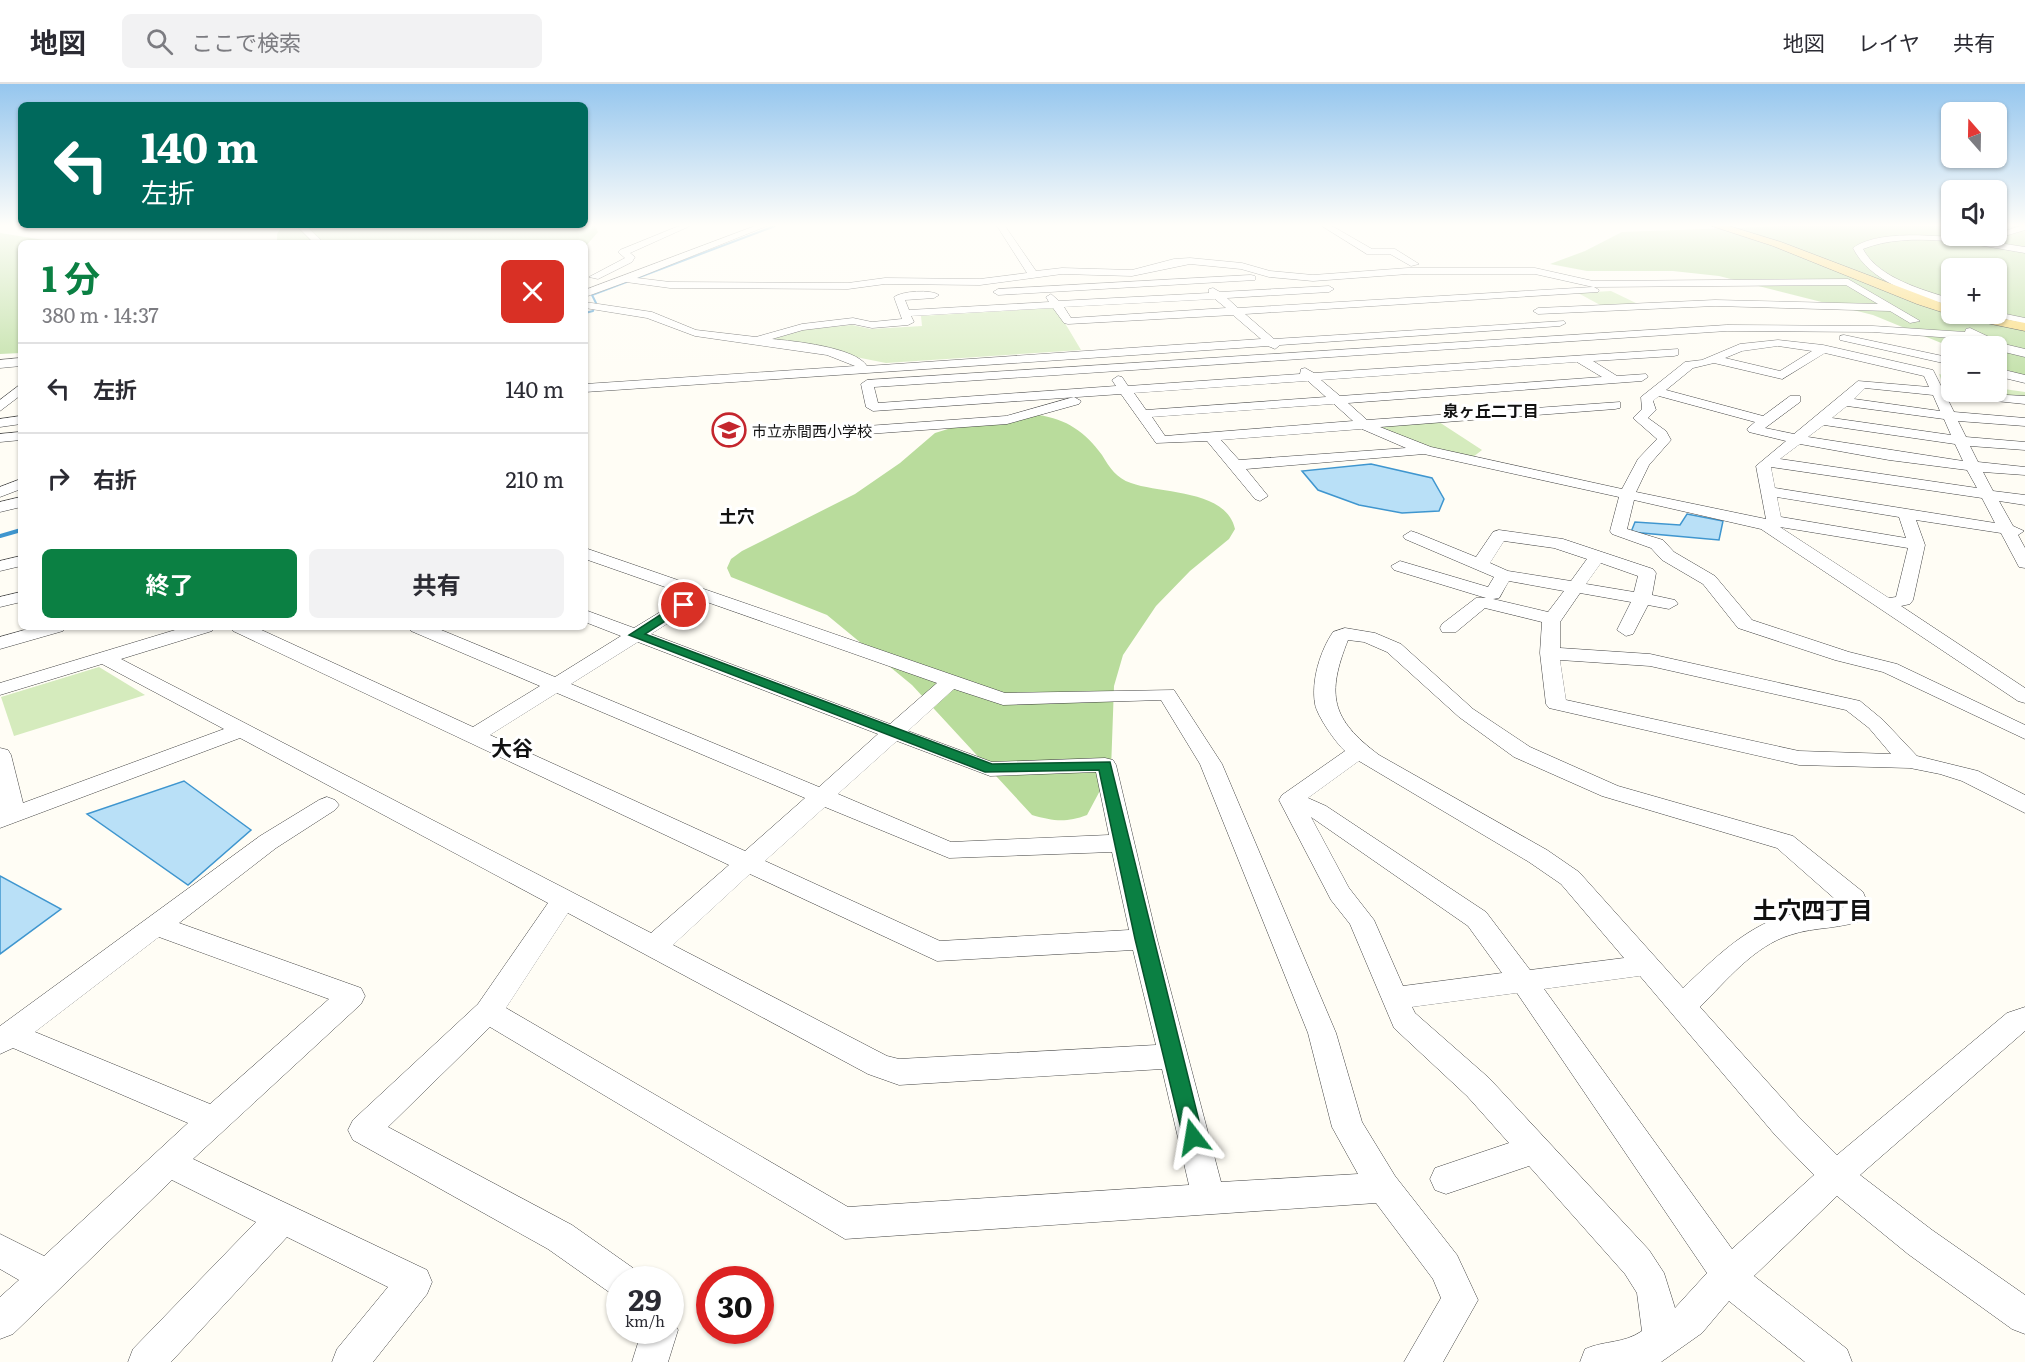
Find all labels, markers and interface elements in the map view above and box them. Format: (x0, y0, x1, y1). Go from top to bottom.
search box (122, 14, 542, 68)
text: 地図 (30, 20, 86, 62)
icon: search (143, 25, 176, 58)
text: ここで検索 (191, 25, 301, 58)
text: 地図 (1783, 26, 1825, 57)
text: レイヤ (1858, 26, 1920, 57)
text: 共有 (1953, 26, 1995, 57)
north arrow (1941, 102, 2007, 168)
map controls (1941, 102, 2007, 402)
text: 140 m (141, 114, 258, 176)
icon: left (42, 126, 120, 204)
text: 左折 (141, 171, 195, 211)
button: sound (1941, 180, 2007, 246)
text: 1 分 (42, 250, 100, 303)
button: + (1941, 258, 2007, 324)
button: close (501, 260, 564, 323)
text: 380 m · 14:37 (42, 299, 159, 329)
button: − (1941, 336, 2007, 402)
icon: left (42, 372, 75, 405)
text: 左折 (93, 372, 137, 405)
text: 140 m (505, 372, 564, 405)
district label: 泉ヶ丘二丁目 (1443, 398, 1539, 422)
school or university icon: 市立赤間西小学校 (711, 412, 747, 448)
place label: 市立赤間西小学校 (752, 419, 872, 442)
icon: right (42, 462, 75, 495)
text: 右折 (93, 462, 137, 495)
text: 210 m (505, 462, 564, 495)
district label: 土穴 (719, 502, 755, 529)
button: 終了 (42, 549, 297, 618)
button: 共有 (309, 549, 564, 618)
pin (658, 579, 709, 630)
icon: arrive (667, 588, 700, 621)
district label: 大谷 (491, 731, 533, 762)
district label: 土穴四丁目 (1753, 891, 1873, 926)
position arrow (1161, 1105, 1225, 1169)
speed limit sign: 30 (696, 1266, 774, 1344)
text: 29 (628, 1276, 662, 1320)
text: km/h (625, 1309, 665, 1332)

